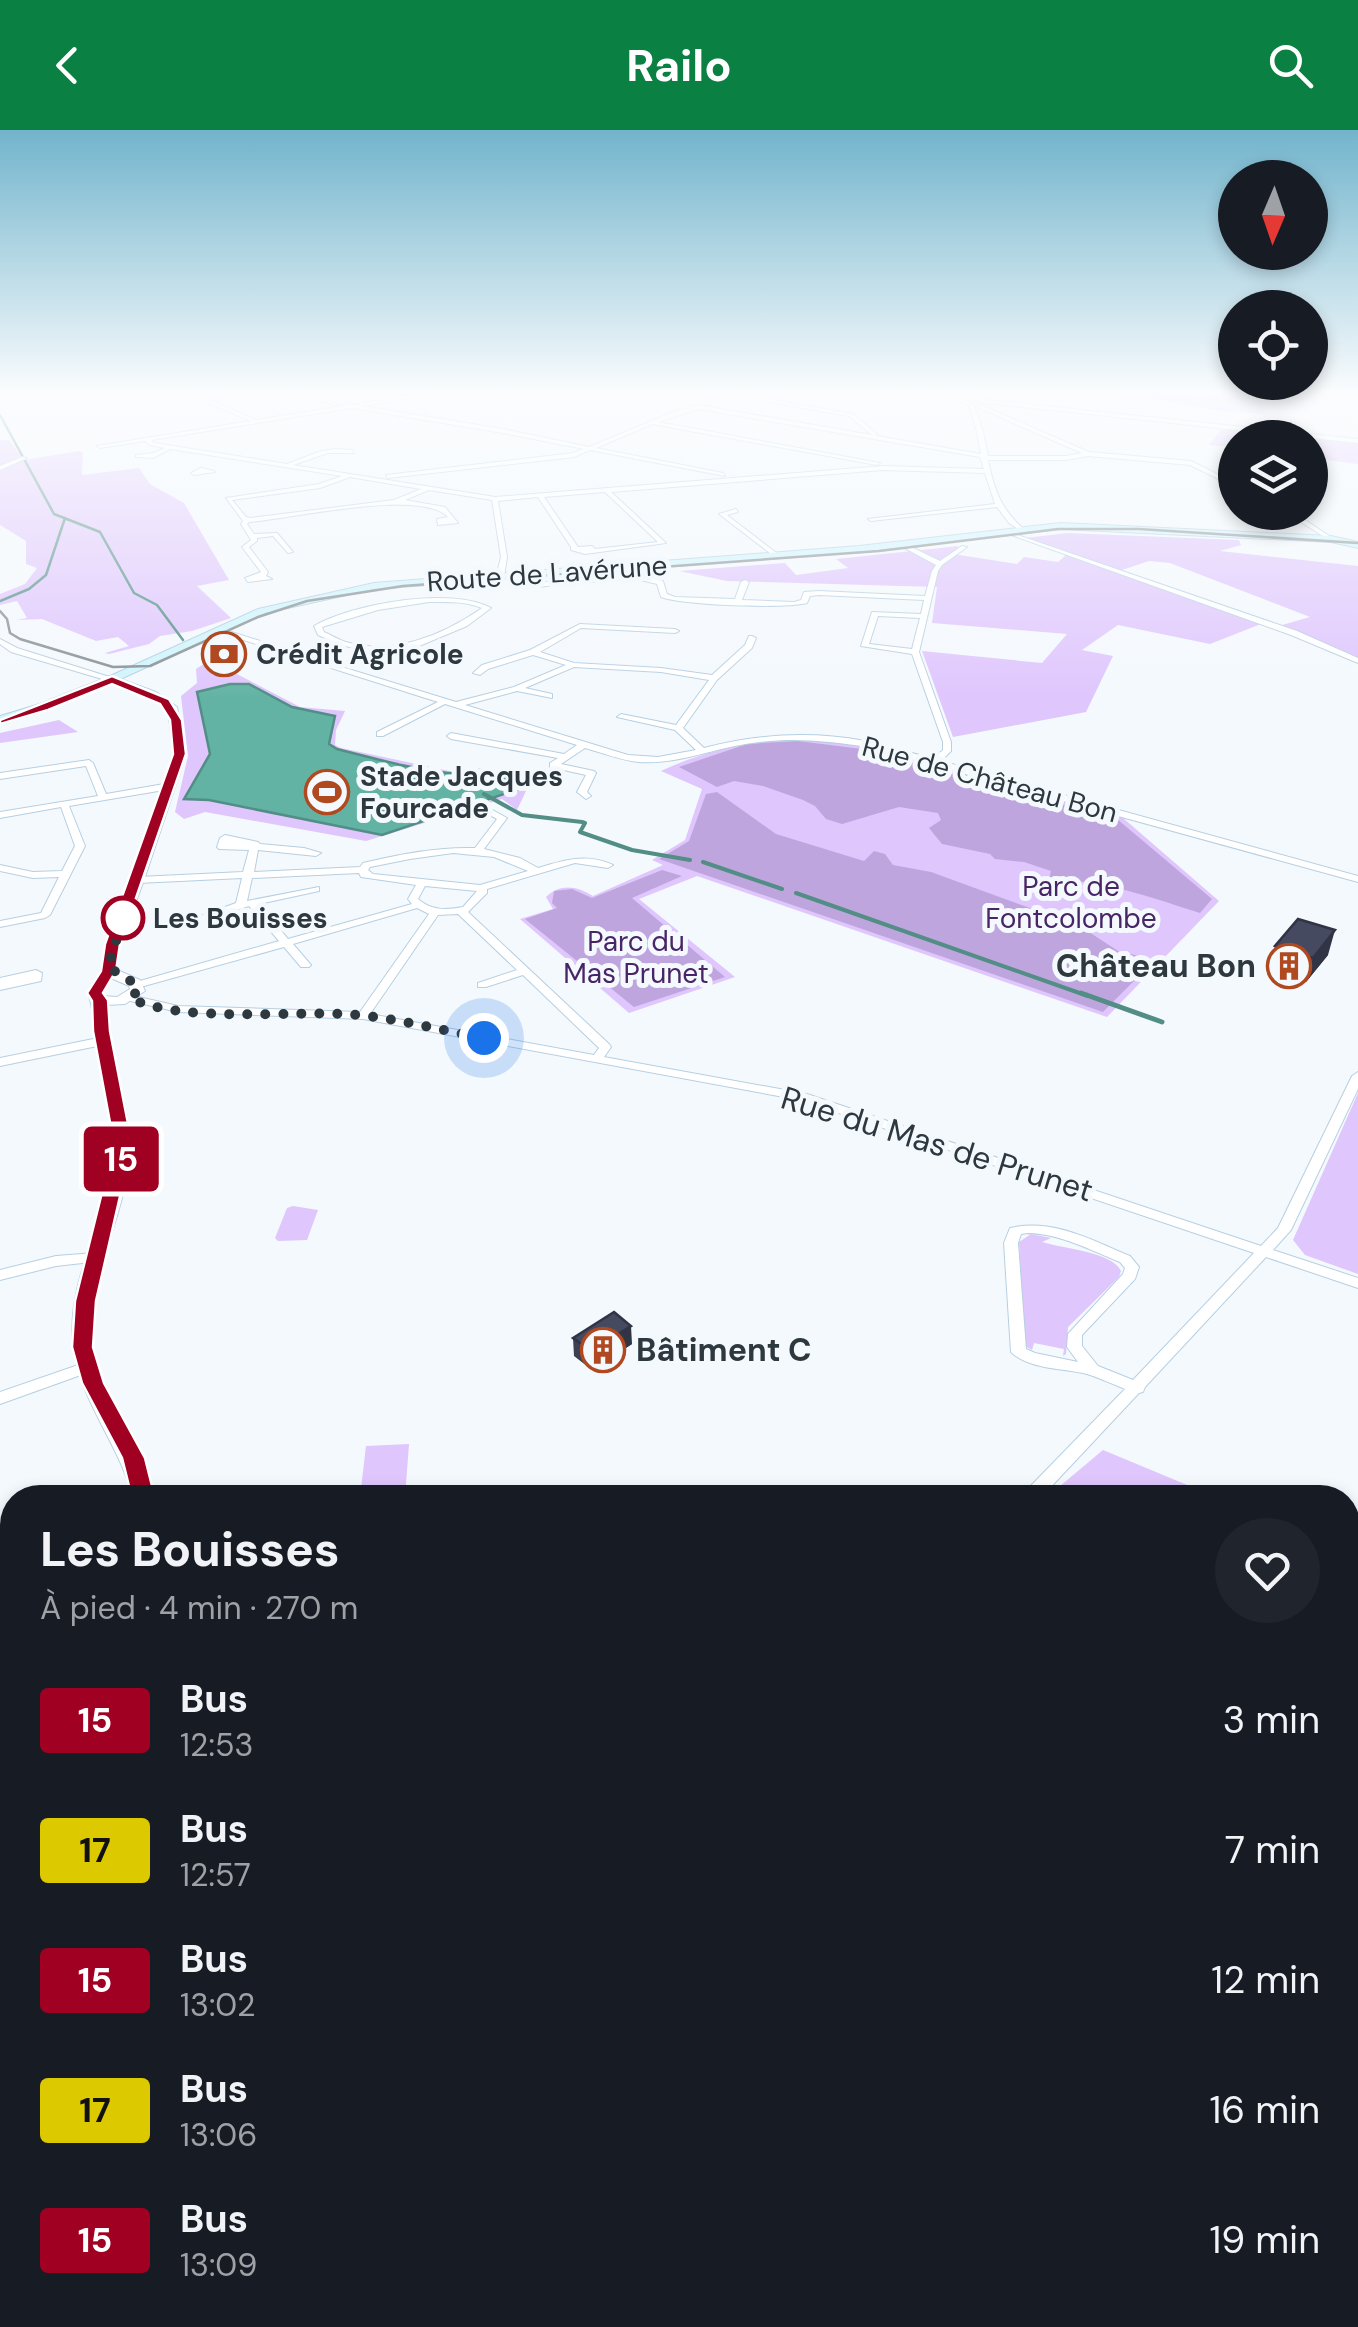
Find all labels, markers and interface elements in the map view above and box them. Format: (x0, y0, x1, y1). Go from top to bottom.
text: Railo (626, 36, 732, 95)
icon: back (40, 38, 95, 93)
icon: search (1263, 38, 1318, 93)
north arrow (1218, 160, 1328, 270)
map controls (1218, 160, 1328, 530)
button: locate (1218, 290, 1328, 400)
button: layers (1218, 420, 1328, 530)
street label: Route de Lavérune (425, 547, 669, 600)
bank icon: Crédit Agricole (201, 631, 247, 677)
place label: Crédit Agricole (256, 636, 464, 673)
street label: Rue de Château Bon (858, 728, 1122, 831)
place label: Stade Jacques Fourcade (360, 758, 563, 827)
sports icon: Stade Jacques Fourcade (304, 769, 350, 815)
park label: Parc de Fontcolombe (985, 868, 1157, 937)
marker: Les Bouisses (102, 897, 144, 939)
place label: Les Bouisses (153, 900, 328, 937)
park label: Parc du Mas Prunet (563, 923, 709, 992)
building icon: Château Bon (1266, 943, 1312, 989)
place label: Château Bon (1056, 945, 1256, 987)
your location (459, 1013, 509, 1063)
street label: Rue du Mas de Prunet (776, 1077, 1098, 1211)
line badge: 15 (76, 1126, 166, 1192)
text: 15 (104, 1136, 138, 1182)
building icon: Bâtiment C (580, 1327, 626, 1373)
place label: Bâtiment C (636, 1329, 812, 1371)
text: Les Bouisses (40, 1518, 340, 1581)
button: heart (1215, 1518, 1320, 1623)
text: À pied · 4 min · 270 m (40, 1587, 358, 1629)
text: Bus (180, 1674, 248, 1724)
text: 3 min (1223, 1695, 1320, 1745)
text: 15 (78, 1697, 112, 1743)
text: 12:53 (180, 1724, 253, 1766)
text: Bus (180, 1804, 248, 1854)
text: 7 min (1225, 1825, 1320, 1875)
text: 17 (79, 1827, 111, 1873)
text: 12:57 (180, 1854, 251, 1896)
text: Bus (180, 1934, 248, 1984)
text: 12 min (1211, 1955, 1320, 2005)
text: 15 (78, 1957, 112, 2003)
text: 13:02 (180, 1984, 255, 2026)
text: Bus (180, 2064, 248, 2114)
text: 16 min (1209, 2085, 1320, 2135)
text: 17 (79, 2087, 111, 2133)
text: 13:06 (180, 2114, 257, 2156)
text: Bus (180, 2194, 248, 2244)
text: 19 min (1209, 2215, 1320, 2265)
text: 15 (78, 2217, 112, 2263)
text: 13:09 (180, 2244, 257, 2286)

